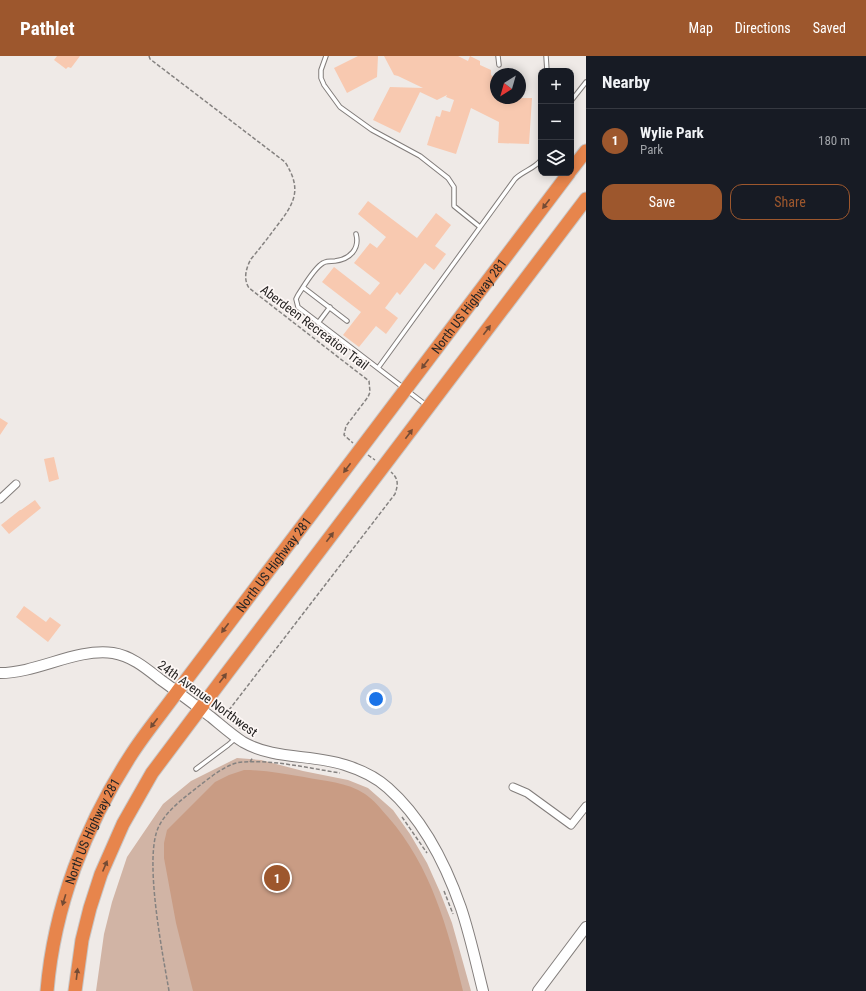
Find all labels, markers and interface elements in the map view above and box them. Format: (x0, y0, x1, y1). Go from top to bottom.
text: Pathlet (20, 17, 75, 40)
text: Map (689, 20, 713, 36)
text: Directions (735, 20, 791, 36)
text: Saved (813, 20, 846, 36)
north arrow (490, 68, 526, 104)
map controls (538, 68, 574, 176)
button: + (538, 68, 574, 104)
text: Nearby (602, 72, 650, 92)
button: − (538, 104, 574, 140)
text: Wylie Park (640, 124, 704, 142)
text: 1 (612, 133, 618, 148)
text: 180 m (818, 133, 850, 148)
button: layers (538, 140, 574, 176)
text: Park (640, 142, 663, 157)
button: Save (602, 184, 722, 220)
button: Share (730, 184, 850, 220)
one-way arrow (541, 199, 550, 210)
street label: North US Highway 281 (428, 256, 510, 357)
street label: Aberdeen Recreation Trail (258, 282, 372, 373)
one-way arrow (483, 324, 491, 335)
one-way arrow (421, 358, 429, 369)
one-way arrow (404, 428, 413, 439)
one-way arrow (343, 462, 351, 473)
street label: North US Highway 281 (233, 514, 314, 615)
one-way arrow (326, 532, 334, 543)
one-way arrow (221, 623, 229, 634)
street label: 24th Avenue Northwest (155, 657, 261, 740)
one-way arrow (219, 672, 227, 683)
your location (366, 689, 386, 709)
one-way arrow (150, 717, 158, 728)
street label: North US Highway 281 (62, 776, 123, 887)
one-way arrow (102, 860, 108, 871)
pin: 1 (264, 863, 290, 893)
one-way arrow (61, 894, 67, 906)
one-way arrow (74, 968, 80, 980)

